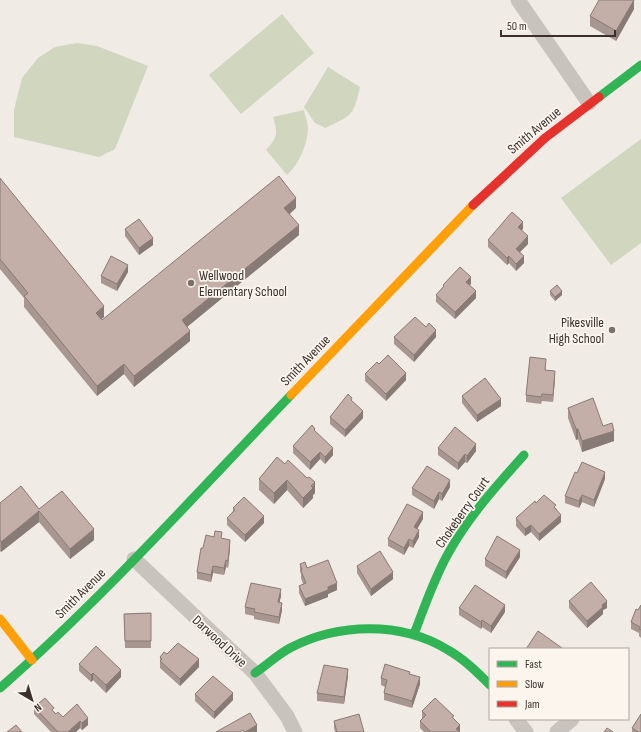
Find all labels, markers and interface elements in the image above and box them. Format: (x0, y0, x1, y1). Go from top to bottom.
scale bar (501, 12, 615, 38)
text: 50 m (507, 19, 527, 34)
street label: Smith Avenue (504, 103, 564, 158)
place label: Wellwood Elementary School (199, 267, 287, 300)
marker: Wellwood Elementary School (186, 278, 196, 288)
place label: Pikesville High School (549, 314, 604, 347)
marker: Pikesville High School (607, 325, 617, 335)
street label: Smith Avenue (277, 331, 334, 389)
street label: Chokeberry Court (432, 473, 493, 551)
street label: Smith Avenue (52, 565, 109, 622)
street label: Darwood Drive (189, 612, 250, 671)
legend (489, 648, 629, 720)
text: Fast (525, 657, 542, 672)
text: Slow (525, 677, 544, 692)
north arrow (12, 680, 52, 720)
text: Jam (524, 697, 540, 712)
text: N (31, 701, 44, 714)

